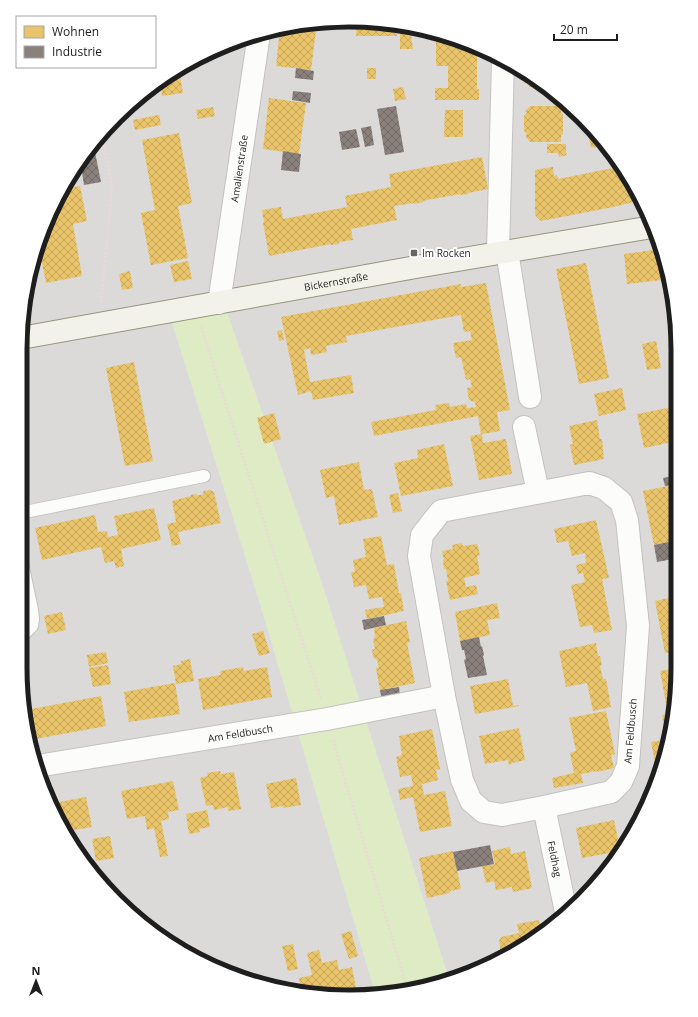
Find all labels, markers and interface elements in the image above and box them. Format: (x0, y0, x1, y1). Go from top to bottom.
legend (16, 16, 156, 68)
scale bar (554, 16, 617, 42)
text: 20 m (560, 21, 588, 38)
text: Wohnen (52, 23, 99, 40)
text: Industrie (52, 43, 102, 60)
street label: Amalienstraße (227, 134, 251, 203)
place label: Im Rocken (422, 246, 471, 260)
marker: Im Rocken (409, 248, 419, 258)
street label: Bickernstraße (303, 269, 369, 294)
street label: Am Feldbusch (620, 698, 640, 764)
street label: Am Feldbusch (207, 721, 274, 745)
street label: Feldhag (544, 840, 566, 879)
north arrow (16, 961, 56, 1001)
text: N (32, 963, 40, 978)

